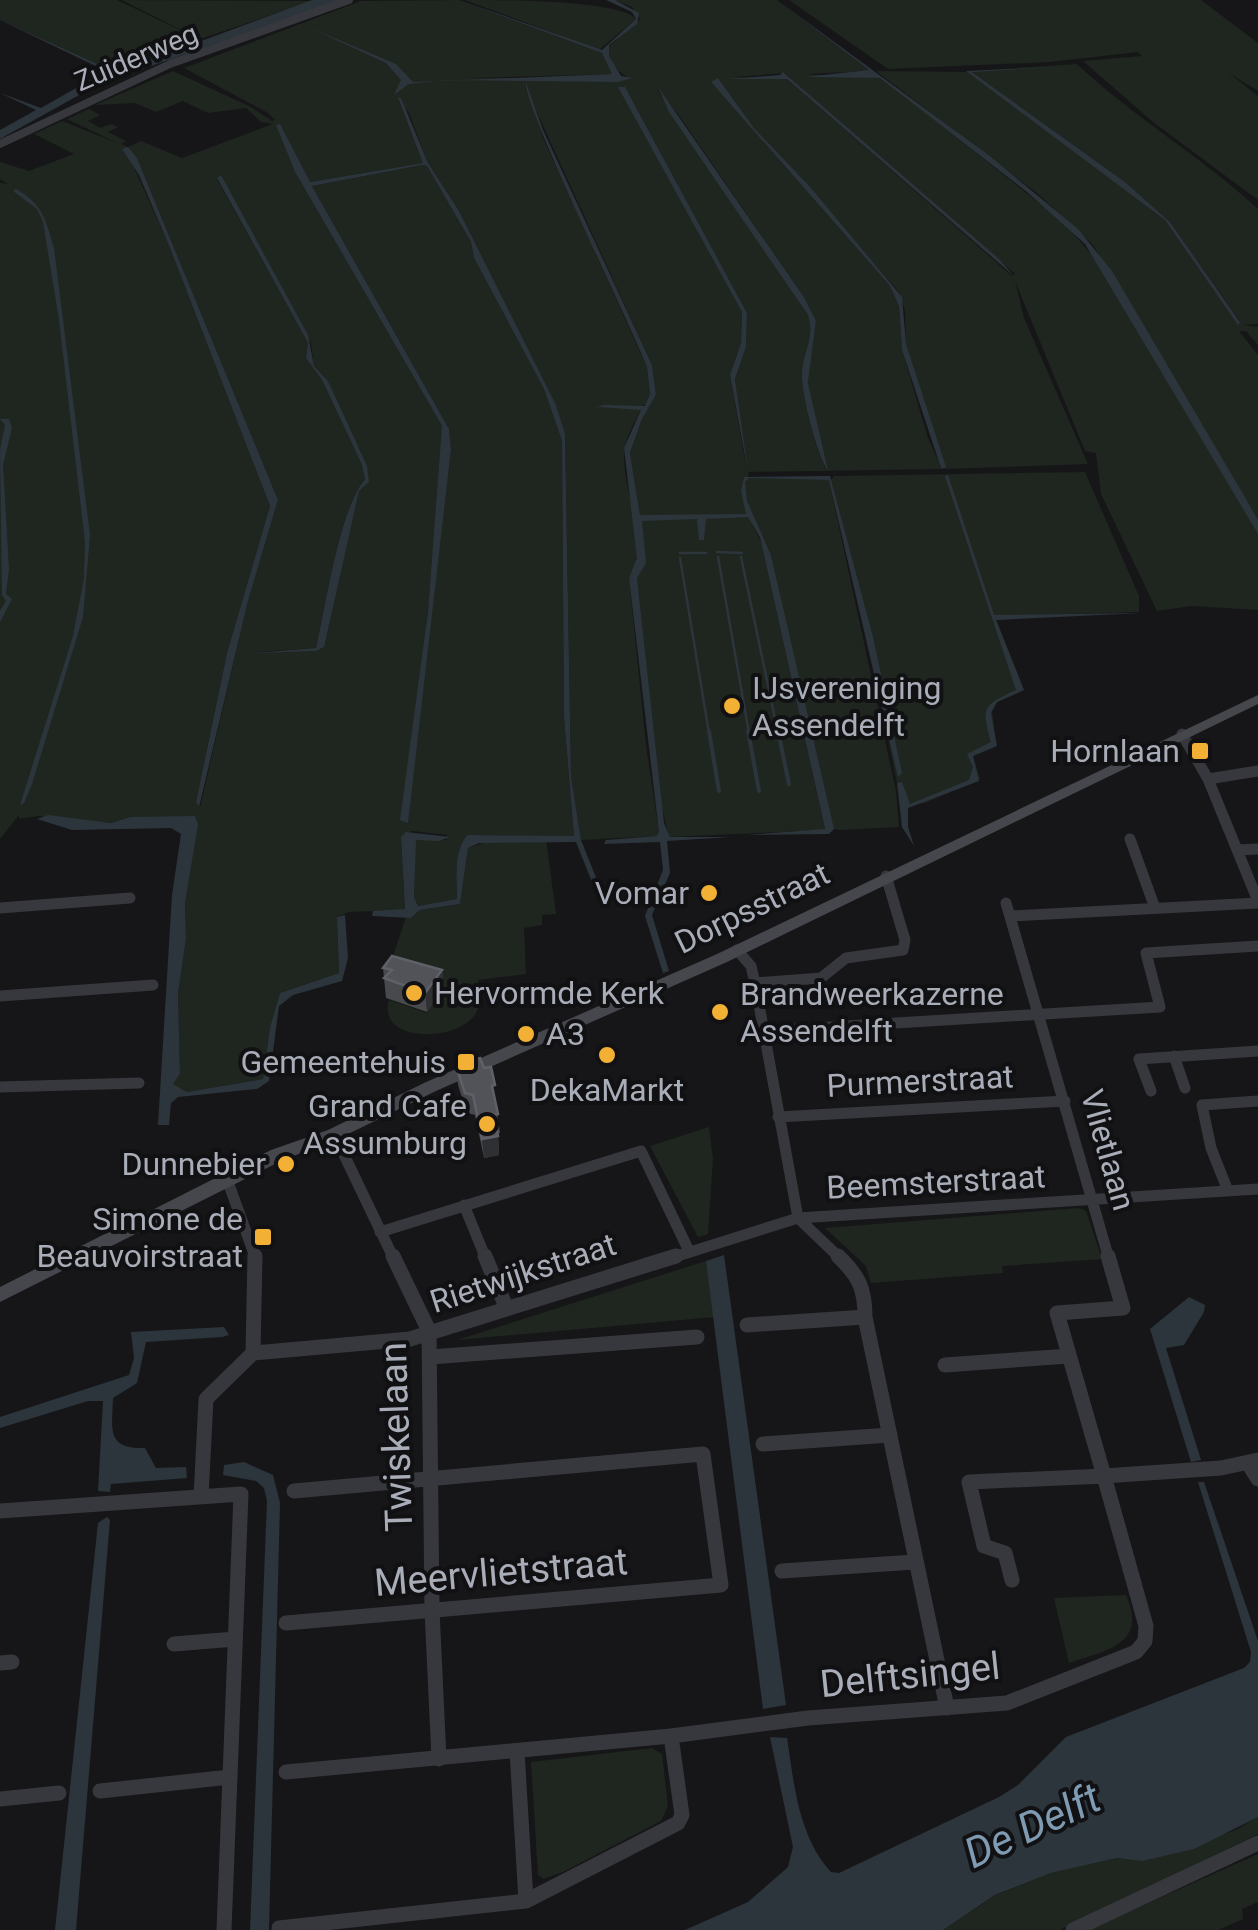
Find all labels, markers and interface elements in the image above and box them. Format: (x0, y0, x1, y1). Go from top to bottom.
street label: Zuiderweg (70, 17, 203, 98)
place label: IJsvereniging Assendelft (752, 669, 942, 744)
marker: IJsvereniging Assendelft (721, 695, 743, 717)
place label: Hornlaan (1050, 732, 1180, 770)
marker: Hornlaan (1189, 740, 1211, 762)
street label: Dorpsstraat (669, 854, 835, 962)
place label: Vomar (595, 874, 689, 912)
marker: Vomar (698, 882, 720, 904)
place label: Hervormde Kerk (434, 974, 665, 1012)
place label: Brandweerkazerne Assendelft (740, 975, 1004, 1050)
marker: Hervormde Kerk (403, 982, 425, 1004)
marker: Brandweerkazerne Assendelft (709, 1001, 731, 1023)
place label: A3 (546, 1015, 585, 1053)
marker: A3 (515, 1023, 537, 1045)
place label: Gemeentehuis (241, 1043, 446, 1081)
marker: DekaMarkt (596, 1044, 618, 1066)
marker: Gemeentehuis (455, 1051, 477, 1073)
street label: Purmerstraat (826, 1057, 1014, 1105)
place label: DekaMarkt (530, 1071, 684, 1109)
street label: Vlietlaan (1073, 1085, 1143, 1215)
place label: Grand Cafe Assumburg (303, 1087, 467, 1162)
marker: Grand Cafe Assumburg (476, 1113, 498, 1135)
place label: Dunnebier (121, 1145, 266, 1183)
marker: Dunnebier (275, 1153, 297, 1175)
street label: Beemsterstraat (826, 1157, 1046, 1207)
place label: Simone de Beauvoirstraat (36, 1200, 243, 1275)
street label: Rietwijkstraat (425, 1225, 621, 1321)
marker: Simone de Beauvoirstraat (252, 1226, 274, 1248)
street label: Twiskelaan (371, 1341, 421, 1533)
street label: Meervlietstraat (373, 1539, 629, 1605)
street label: Delftsingel (818, 1644, 1002, 1706)
water label: De Delft (956, 1772, 1109, 1878)

